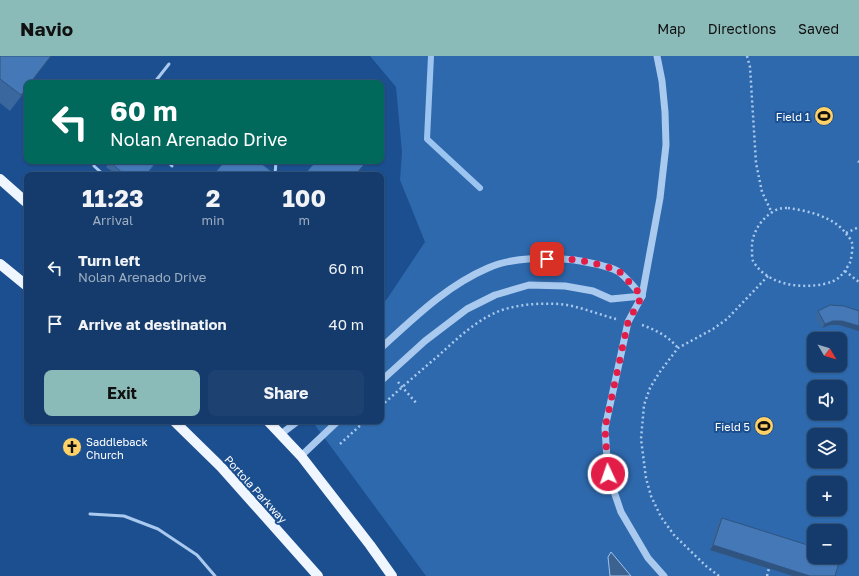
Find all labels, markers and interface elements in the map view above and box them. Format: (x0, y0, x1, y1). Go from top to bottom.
text: Navio (20, 17, 73, 40)
text: Map (657, 20, 686, 37)
text: Directions (708, 20, 776, 37)
text: Saved (798, 20, 839, 37)
text: 60 m (110, 94, 177, 127)
icon: left (44, 96, 96, 148)
sports icon: Field 1 (813, 105, 835, 127)
place label: Field 1 (776, 110, 810, 123)
text: Nolan Arenado Drive (110, 128, 288, 150)
text: 11:23 (82, 183, 144, 212)
text: 2 (206, 183, 220, 212)
text: 100 (282, 183, 326, 212)
text: Arrival (92, 212, 133, 228)
text: min (202, 212, 225, 228)
text: m (299, 212, 310, 228)
pin (530, 242, 564, 276)
icon: arrive (536, 248, 558, 270)
text: Turn left (78, 251, 140, 269)
icon: left (44, 257, 66, 279)
text: 60 m (329, 259, 364, 277)
text: Nolan Arenado Drive (78, 269, 206, 285)
icon: arrive (44, 313, 66, 335)
text: Arrive at destination (78, 315, 227, 333)
text: 40 m (329, 315, 364, 333)
north arrow (807, 332, 847, 372)
map controls (807, 332, 847, 564)
button: Exit (44, 370, 200, 416)
button: Share (208, 370, 364, 416)
button: sound (807, 380, 847, 420)
sports icon: Field 5 (753, 415, 775, 437)
place label: Field 5 (715, 420, 750, 433)
button: layers (807, 428, 847, 468)
place label: Saddleback Church (86, 435, 148, 461)
church icon: Saddleback Church (61, 436, 83, 458)
street label: Portola Parkway (222, 453, 290, 525)
position arrow (587, 453, 629, 495)
button: + (807, 476, 847, 516)
button: − (807, 524, 847, 564)

